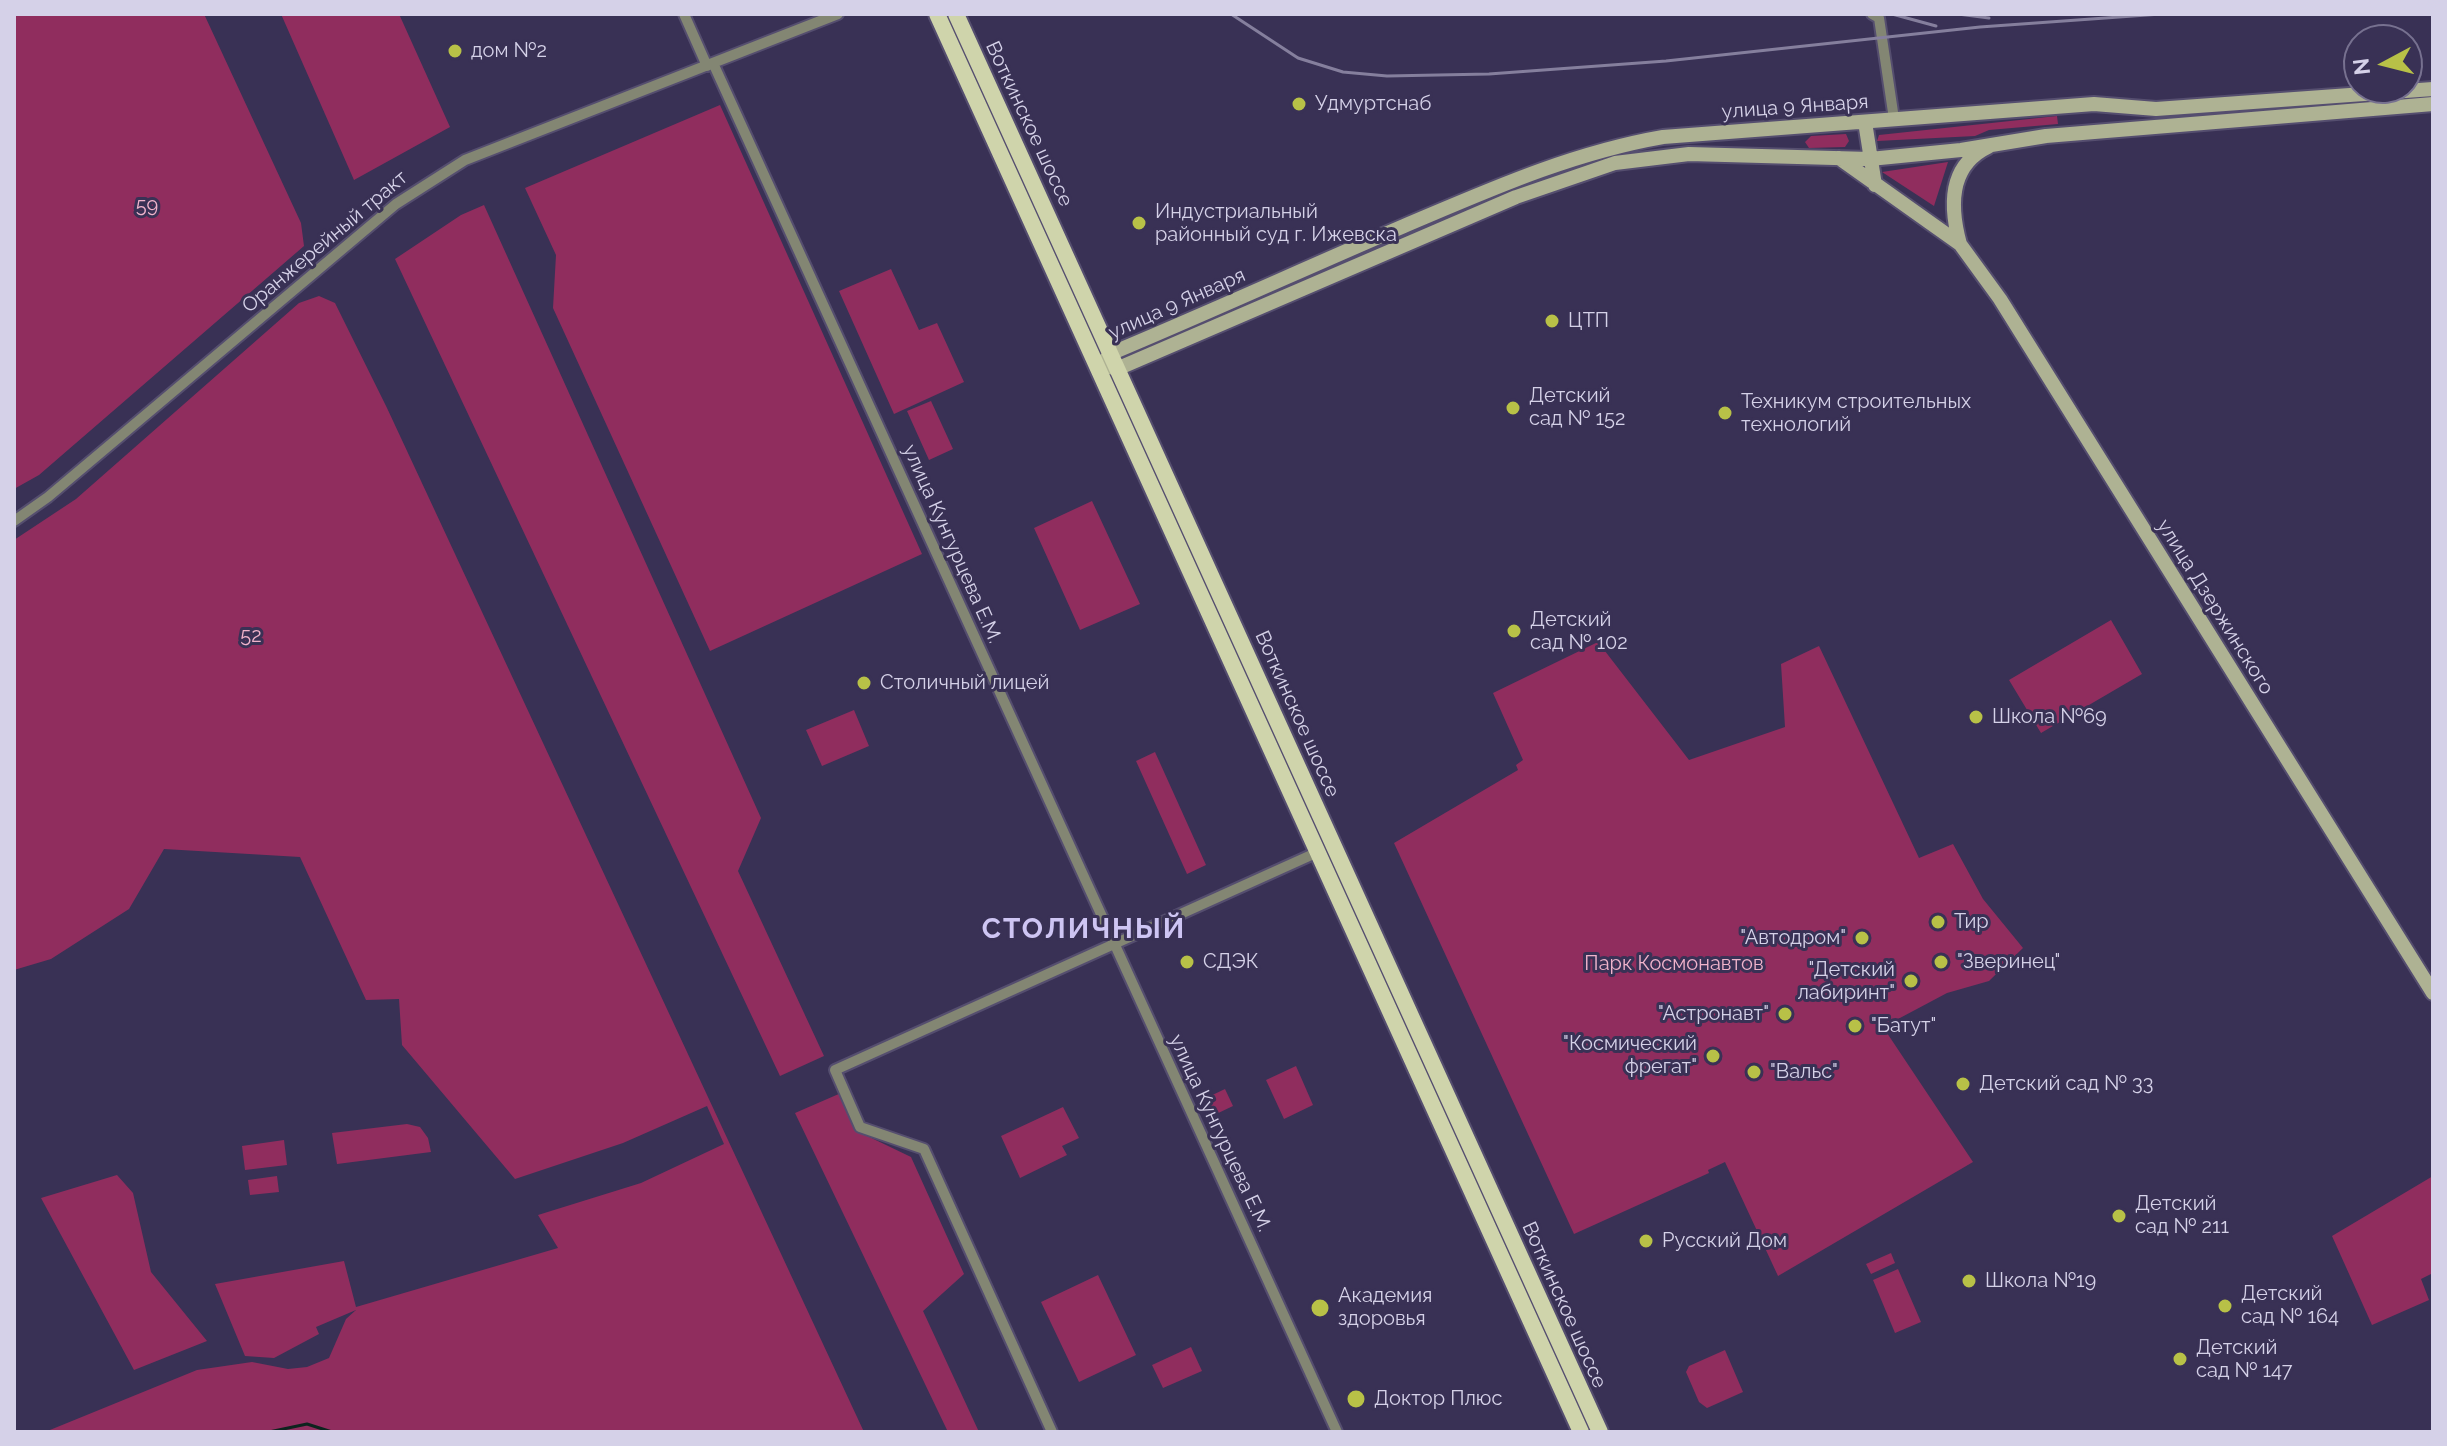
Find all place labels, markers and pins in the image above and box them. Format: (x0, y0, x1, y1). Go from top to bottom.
place label: дом №2 (471, 39, 547, 63)
marker: дом №2 (446, 42, 464, 60)
place label: Удмуртснаб (1315, 92, 1431, 116)
marker: Удмуртснаб (1290, 95, 1308, 113)
place label: Индустриальный районный суд г. Ижевска (1155, 200, 1397, 247)
marker: Индустриальный районный суд г. Ижевска (1130, 214, 1148, 232)
place label: ЦТП (1568, 309, 1609, 333)
marker: ЦТП (1543, 312, 1561, 330)
place label: Детский сад № 152 (1529, 384, 1625, 431)
place label: Техникум строительных технологий (1741, 390, 1971, 437)
marker: Детский сад № 152 (1504, 399, 1522, 417)
marker: Техникум строительных технологий (1716, 404, 1734, 422)
place label: Детский сад № 102 (1530, 608, 1628, 655)
marker: Детский сад № 102 (1505, 622, 1523, 640)
place label: Столичный лицей (880, 671, 1049, 695)
marker: Столичный лицей (855, 674, 873, 692)
place label: Школа №69 (1992, 705, 2107, 729)
marker: Школа №69 (1967, 708, 1985, 726)
place label: Тир (1954, 910, 1989, 934)
marker: Тир (1929, 913, 1947, 931)
place label: "Автодром" (1740, 926, 1846, 950)
marker: "Автодром" (1853, 929, 1871, 947)
place label: СДЭК (1203, 950, 1259, 974)
place label: "Зверинец" (1957, 950, 2060, 974)
marker: СДЭК (1178, 953, 1196, 971)
marker: "Зверинец" (1932, 953, 1950, 971)
place label: "Детский лабиринт" (1797, 958, 1895, 1005)
marker: "Детский лабиринт" (1902, 972, 1920, 990)
place label: "Астронавт" (1658, 1002, 1769, 1026)
marker: "Астронавт" (1776, 1005, 1794, 1023)
place label: "Батут" (1871, 1014, 1936, 1038)
marker: "Батут" (1846, 1017, 1864, 1035)
place label: "Космический фрегат" (1563, 1032, 1697, 1079)
marker: "Космический фрегат" (1704, 1047, 1722, 1065)
place label: "Вальс" (1770, 1060, 1838, 1084)
marker: "Вальс" (1745, 1063, 1763, 1081)
place label: Детский сад № 33 (1979, 1072, 2153, 1096)
marker: Детский сад № 33 (1954, 1075, 1972, 1093)
place label: Детский сад № 211 (2135, 1192, 2229, 1239)
marker: Детский сад № 211 (2110, 1207, 2128, 1225)
place label: Русский Дом (1662, 1229, 1787, 1253)
marker: Русский Дом (1637, 1232, 1655, 1250)
place label: Школа №19 (1985, 1269, 2096, 1293)
marker: Школа №19 (1960, 1272, 1978, 1290)
place label: Детский сад № 164 (2241, 1282, 2339, 1329)
place label: Академия здоровья (1338, 1284, 1432, 1331)
marker: Академия здоровья (1309, 1297, 1331, 1319)
marker: Детский сад № 164 (2216, 1297, 2234, 1315)
place label: Детский сад № 147 (2196, 1336, 2293, 1383)
marker: Детский сад № 147 (2171, 1350, 2189, 1368)
place label: Доктор Плюс (1374, 1387, 1502, 1411)
marker: Доктор Плюс (1345, 1388, 1367, 1410)

